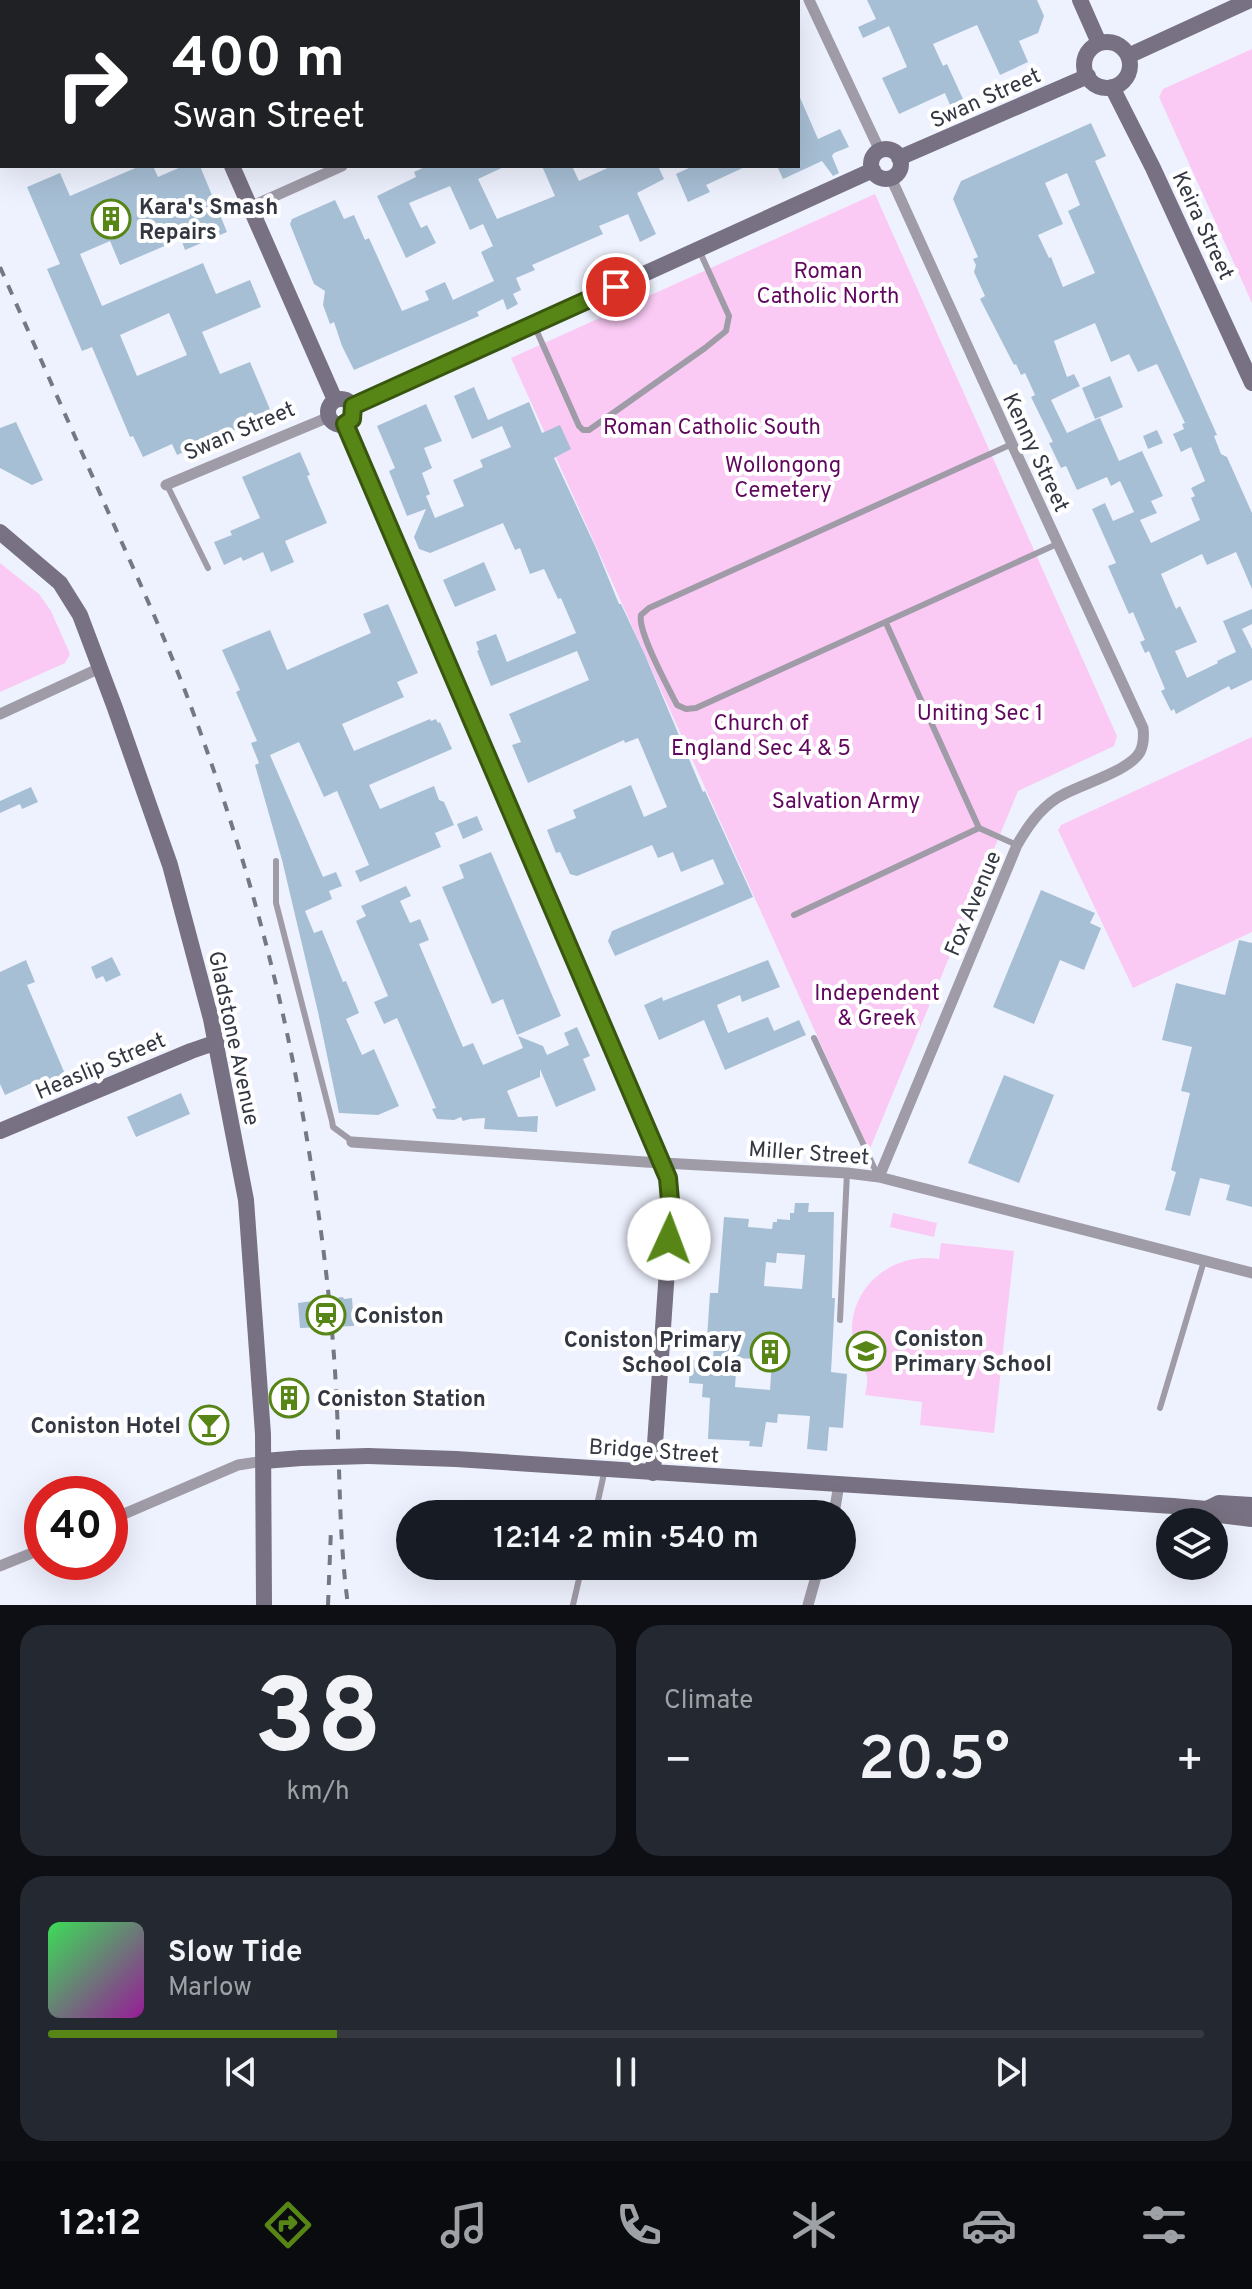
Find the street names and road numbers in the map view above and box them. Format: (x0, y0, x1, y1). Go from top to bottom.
street label: Swan Street (927, 63, 1045, 136)
street label: Keira Street (1165, 167, 1239, 285)
street label: Kenny Street (995, 389, 1074, 517)
street label: Swan Street (180, 397, 300, 468)
street label: Fox Avenue (940, 847, 1009, 961)
street label: Gladstone Avenue (201, 949, 264, 1128)
street label: Heaslip Street (32, 1028, 170, 1107)
street label: Miller Street (747, 1137, 870, 1172)
street label: Bridge Street (588, 1434, 720, 1471)

